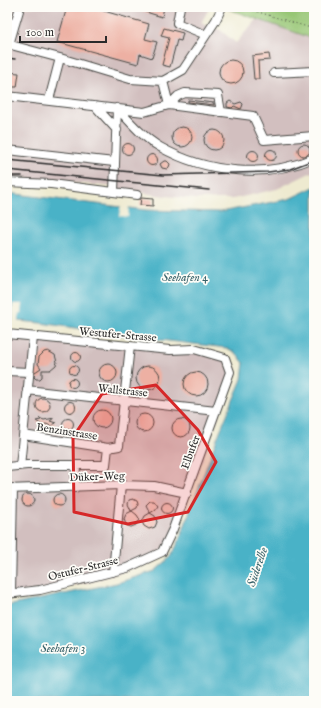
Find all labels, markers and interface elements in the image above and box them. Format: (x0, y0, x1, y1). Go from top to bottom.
scale bar (20, 18, 106, 44)
text: 100 m (26, 25, 54, 40)
water label: Seehafen 4 (162, 270, 208, 285)
street label: Westufer-Strasse (79, 325, 157, 345)
street label: Wallstrasse (97, 381, 148, 401)
street label: Benzinstrasse (35, 420, 98, 444)
street label: Elbufer (178, 433, 204, 471)
street label: Düker-Weg (69, 469, 126, 485)
water label: Süderelbe (244, 545, 271, 589)
street label: Ostufer-Strasse (47, 554, 120, 584)
water label: Seehafen 3 (41, 641, 85, 656)

